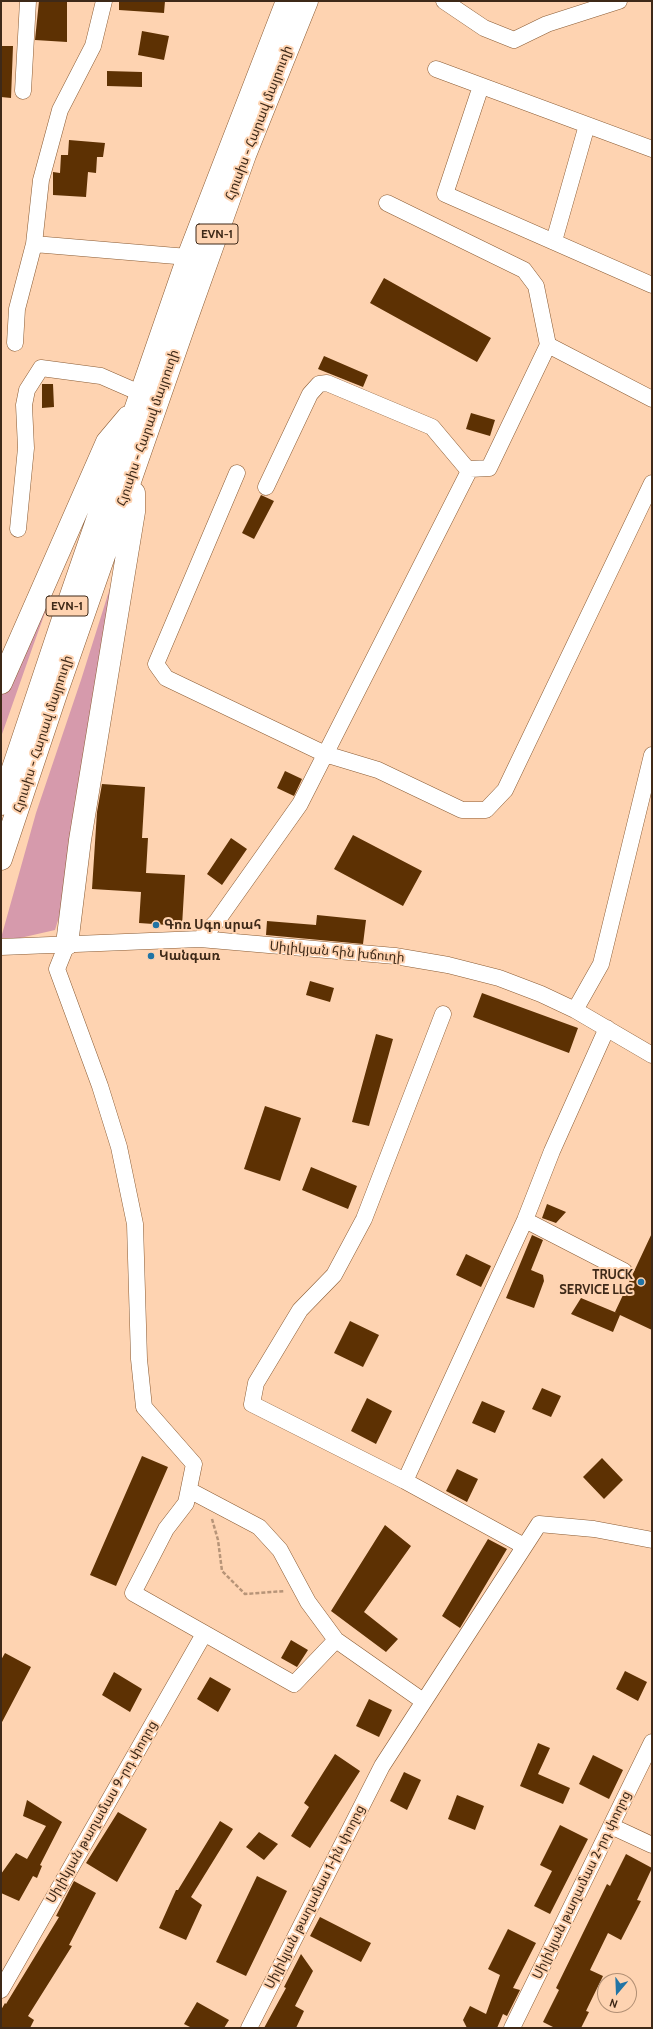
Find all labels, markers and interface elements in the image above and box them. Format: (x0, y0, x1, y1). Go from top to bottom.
street label: Հյուսիս - Հարավ մայրուղի (222, 43, 296, 203)
road number: EVN-1 (196, 224, 238, 244)
street label: Հյուսիս - Հարավ մայրուղի (114, 348, 182, 508)
road number: EVN-1 (46, 596, 88, 616)
street label: Հյուսիս - Հարավ մայրուղի (10, 653, 76, 815)
place label: Գոռ Սգո սրահ (164, 917, 261, 933)
marker: Գոռ Սգո սրահ (151, 920, 161, 930)
street label: Սիլիկյան հին խճուղի (269, 938, 405, 966)
place label: Կանգառ (159, 948, 220, 964)
marker: Կանգառ (146, 951, 156, 961)
place label: TRUCK SERVICE LLC (559, 1267, 633, 1298)
marker: TRUCK SERVICE LLC (636, 1277, 646, 1287)
street label: Սիլիկյան թաղամաս 9-րդ փողոց (43, 1718, 161, 1906)
street label: Սիլիկյան թաղամաս 2-րդ փողոց (530, 1788, 634, 1982)
street label: Սիլիկյան թաղամաս 1-ին փողոց (262, 1802, 368, 1992)
north arrow (597, 1973, 637, 2013)
text: N (607, 1996, 619, 2011)

